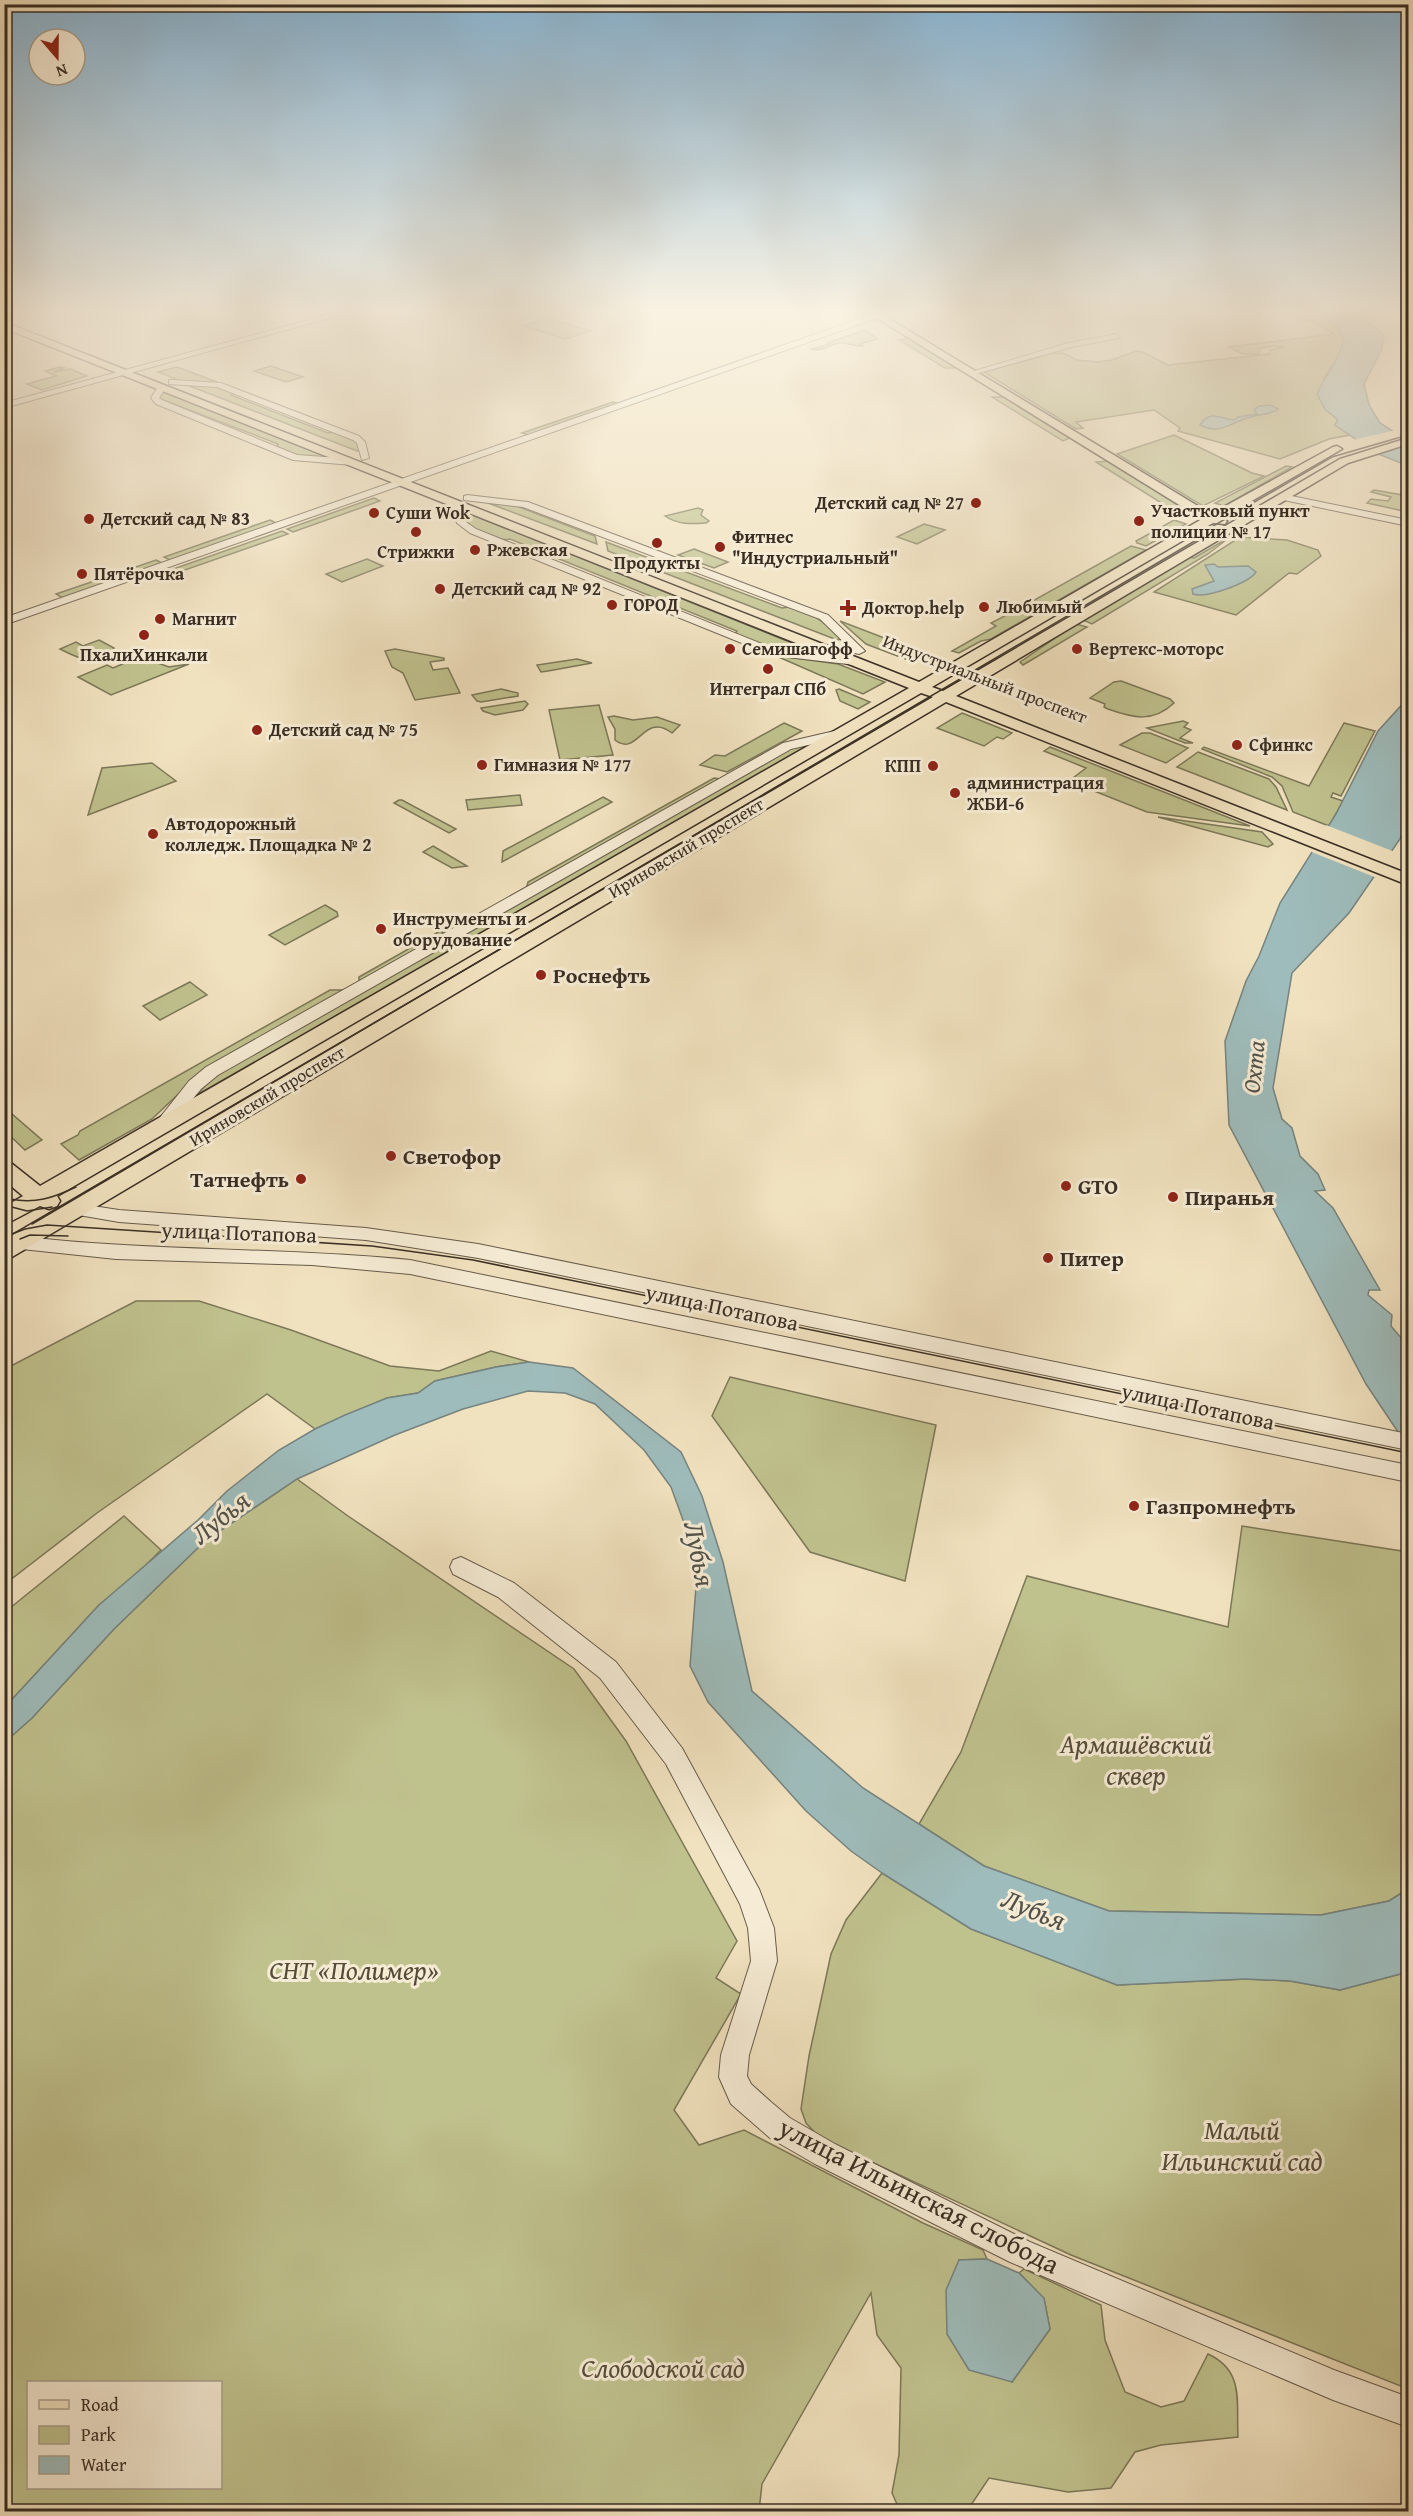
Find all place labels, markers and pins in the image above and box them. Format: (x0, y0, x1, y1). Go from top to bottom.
place label: Детский сад № 27 (814, 489, 964, 516)
marker: Детский сад № 27 (969, 496, 983, 510)
place label: Участковый пункт полиции № 17 (1151, 497, 1310, 545)
place label: Суши Wok (386, 499, 471, 526)
place label: Детский сад № 83 (100, 505, 250, 532)
marker: Суши Wok (367, 506, 381, 520)
marker: Детский сад № 83 (82, 512, 96, 526)
marker: Участковый пункт полиции № 17 (1132, 514, 1146, 528)
place label: Фитнес "Индустриальный" (732, 523, 898, 571)
marker: Стрижки (409, 525, 423, 539)
place label: Ржевская (487, 536, 568, 563)
marker: Продукты (650, 536, 664, 550)
place label: Стрижки (377, 538, 455, 565)
marker: Фитнес "Индустриальный" (713, 540, 727, 554)
marker: Ржевская (468, 543, 482, 557)
place label: Продукты (614, 549, 700, 576)
place label: Пятёрочка (94, 560, 185, 587)
marker: Пятёрочка (75, 567, 89, 581)
place label: Детский сад № 92 (451, 575, 601, 602)
marker: Детский сад № 92 (433, 582, 447, 596)
place label: ГОРОД (624, 591, 679, 618)
place label: Любимый (996, 593, 1082, 620)
place label: Доктор.help (861, 594, 964, 621)
marker: ГОРОД (605, 598, 619, 612)
marker: Доктор.help (839, 599, 857, 617)
marker: Любимый (977, 600, 991, 614)
place label: Магнит (172, 605, 237, 632)
marker: Магнит (153, 612, 167, 626)
marker: ПхалиХинкали (137, 628, 151, 642)
place label: Семишагофф (742, 635, 853, 662)
place label: Вертекс-моторс (1089, 635, 1224, 662)
place label: ПхалиХинкали (80, 641, 208, 668)
marker: Семишагофф (723, 642, 737, 656)
marker: Вертекс-моторс (1070, 642, 1084, 656)
marker: Интеграл СПб (761, 662, 775, 676)
place label: Интеграл СПб (710, 675, 826, 702)
place label: Детский сад № 75 (268, 716, 418, 743)
marker: Детский сад № 75 (250, 723, 264, 737)
place label: Сфинкс (1249, 731, 1313, 758)
marker: Сфинкс (1230, 738, 1244, 752)
place label: Гимназия № 177 (494, 751, 631, 778)
place label: КПП (885, 752, 921, 779)
marker: Гимназия № 177 (475, 758, 489, 772)
marker: КПП (926, 759, 940, 773)
place label: администрация ЖБИ-6 (966, 769, 1105, 817)
marker: администрация ЖБИ-6 (948, 786, 962, 800)
place label: Автодорожный колледж. Площадка № 2 (165, 810, 372, 858)
marker: Автодорожный колледж. Площадка № 2 (146, 827, 160, 841)
place label: Инструменты и оборудование (393, 905, 527, 953)
marker: Инструменты и оборудование (374, 922, 388, 936)
place label: Роснефть (553, 959, 650, 991)
marker: Роснефть (534, 968, 548, 982)
place label: Светофор (403, 1140, 501, 1172)
marker: Светофор (384, 1149, 398, 1163)
place label: Татнефть (190, 1163, 289, 1195)
place label: GTO (1078, 1170, 1118, 1202)
marker: Татнефть (294, 1172, 308, 1186)
marker: GTO (1059, 1179, 1073, 1193)
place label: Пиранья (1185, 1181, 1274, 1213)
marker: Пиранья (1166, 1190, 1180, 1204)
place label: Питер (1060, 1242, 1124, 1274)
marker: Питер (1041, 1251, 1055, 1265)
place label: Газпромнефть (1146, 1490, 1296, 1522)
marker: Газпромнефть (1127, 1499, 1141, 1513)

